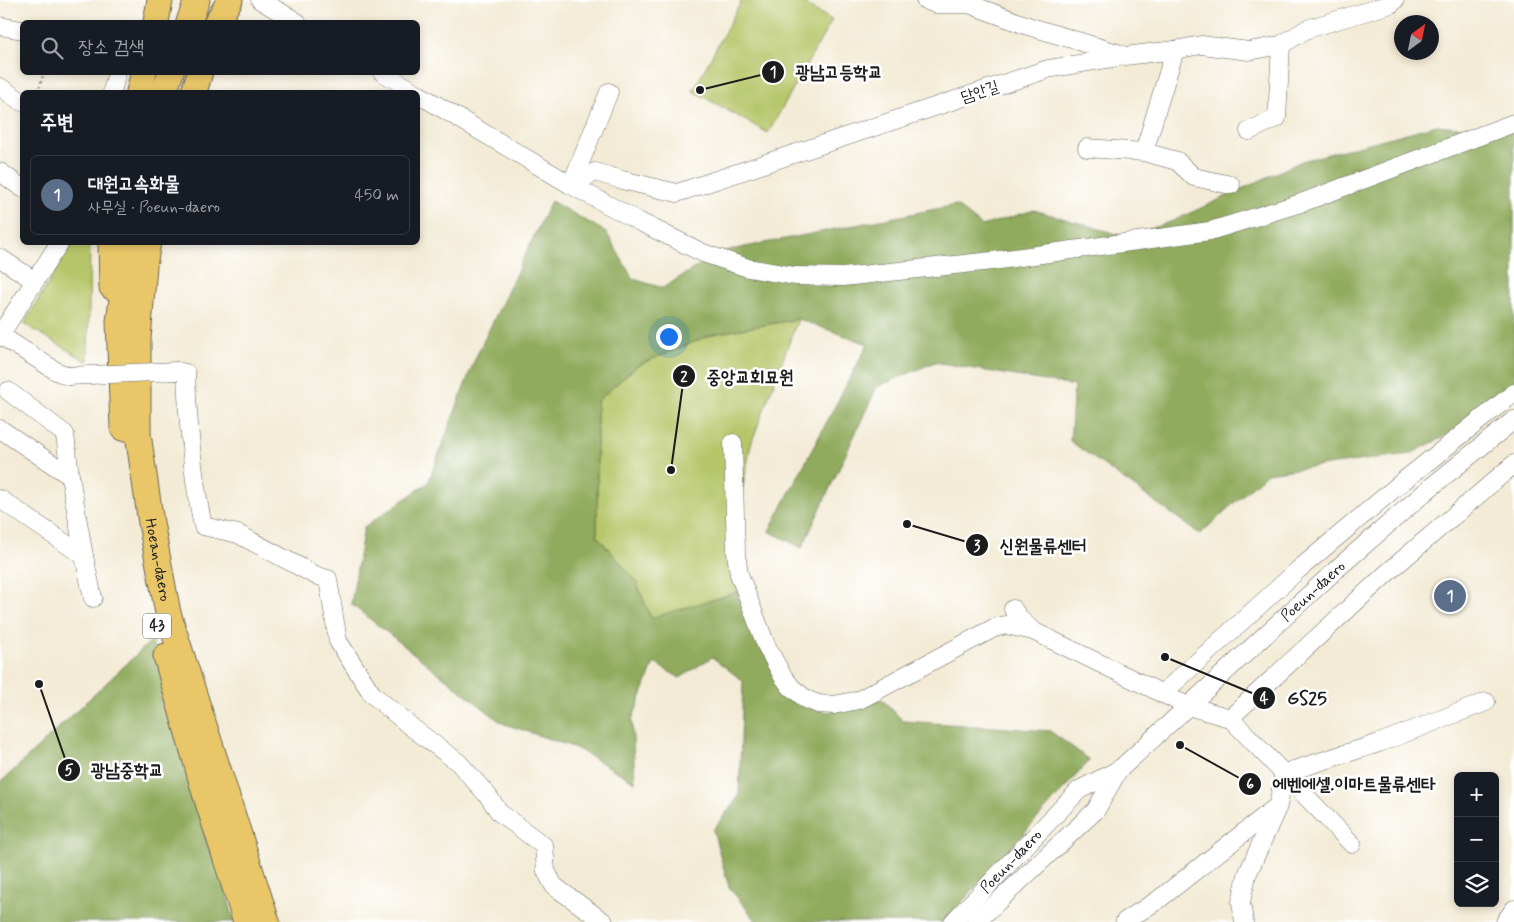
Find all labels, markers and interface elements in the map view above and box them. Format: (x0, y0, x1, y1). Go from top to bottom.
north arrow (1394, 15, 1439, 60)
search box (20, 20, 420, 75)
icon: search (38, 34, 66, 62)
text: 장소 검색 (78, 35, 144, 60)
callout: 광남고등학교 (761, 55, 893, 88)
text: 광남고등학교 (796, 61, 882, 85)
text: 1 (770, 63, 776, 83)
street label: 담안길 (958, 76, 1002, 108)
text: 주변 (40, 109, 74, 137)
text: 대원고속화물 (88, 172, 180, 197)
text: 1 (53, 185, 61, 206)
text: 450 m (354, 185, 399, 206)
text: 사무실 · Poeun-daero (88, 197, 220, 218)
your location (656, 324, 682, 350)
callout: 중앙교회묘원 (672, 360, 804, 393)
text: 중앙교회묘원 (707, 366, 793, 390)
text: 2 (680, 368, 688, 388)
street label: Hoean-daero (140, 516, 176, 603)
callout: 신원물류센터 (965, 529, 1097, 562)
text: 신원물류센터 (1000, 535, 1086, 559)
text: 3 (974, 537, 981, 557)
street label: Poeun-daero (1276, 556, 1350, 626)
pin: 1 (1434, 577, 1466, 615)
road number: 43 (143, 614, 171, 638)
callout: GS25 (1252, 681, 1336, 714)
text: GS25 (1287, 687, 1327, 711)
text: 4 (1260, 689, 1269, 709)
callout: 광남중학교 (56, 754, 174, 787)
text: 광남중학교 (91, 759, 163, 783)
text: 5 (64, 761, 74, 781)
callout: 에벤에셀.이마트물류센타 (1237, 767, 1445, 800)
map controls (1454, 772, 1499, 907)
button: + (1454, 772, 1499, 817)
text: 에벤에셀.이마트물류센타 (1272, 773, 1436, 797)
text: 6 (1246, 775, 1254, 795)
button: − (1454, 817, 1499, 862)
street label: Poeun-daero (975, 824, 1047, 898)
button: layers (1454, 862, 1499, 907)

